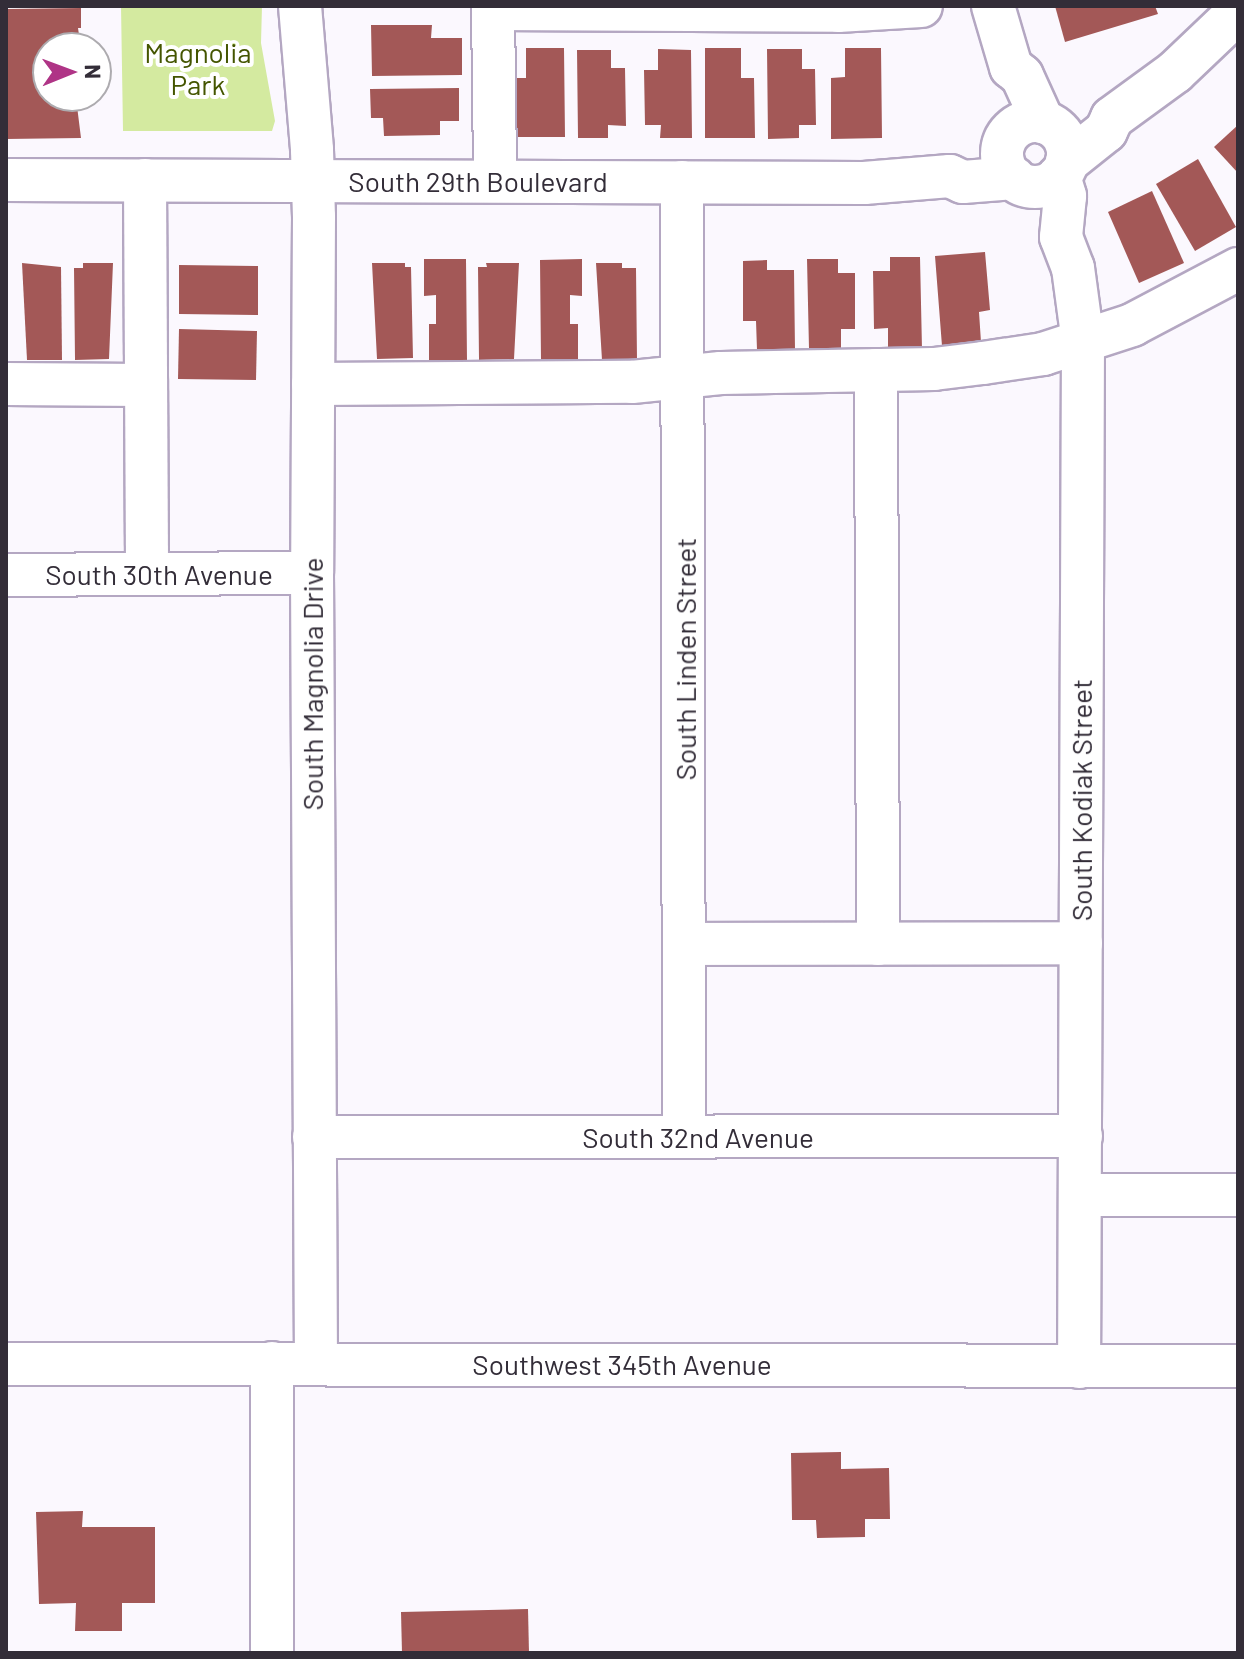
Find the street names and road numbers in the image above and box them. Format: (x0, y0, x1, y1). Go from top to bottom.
street label: South 29th Boulevard (348, 164, 608, 198)
street label: South Linden Street (668, 538, 702, 780)
street label: South 30th Avenue (45, 557, 273, 591)
street label: South Magnolia Drive (295, 558, 329, 810)
street label: South Kodiak Street (1064, 679, 1098, 921)
street label: South 32nd Avenue (582, 1120, 814, 1154)
street label: Southwest 345th Avenue (472, 1347, 772, 1381)

